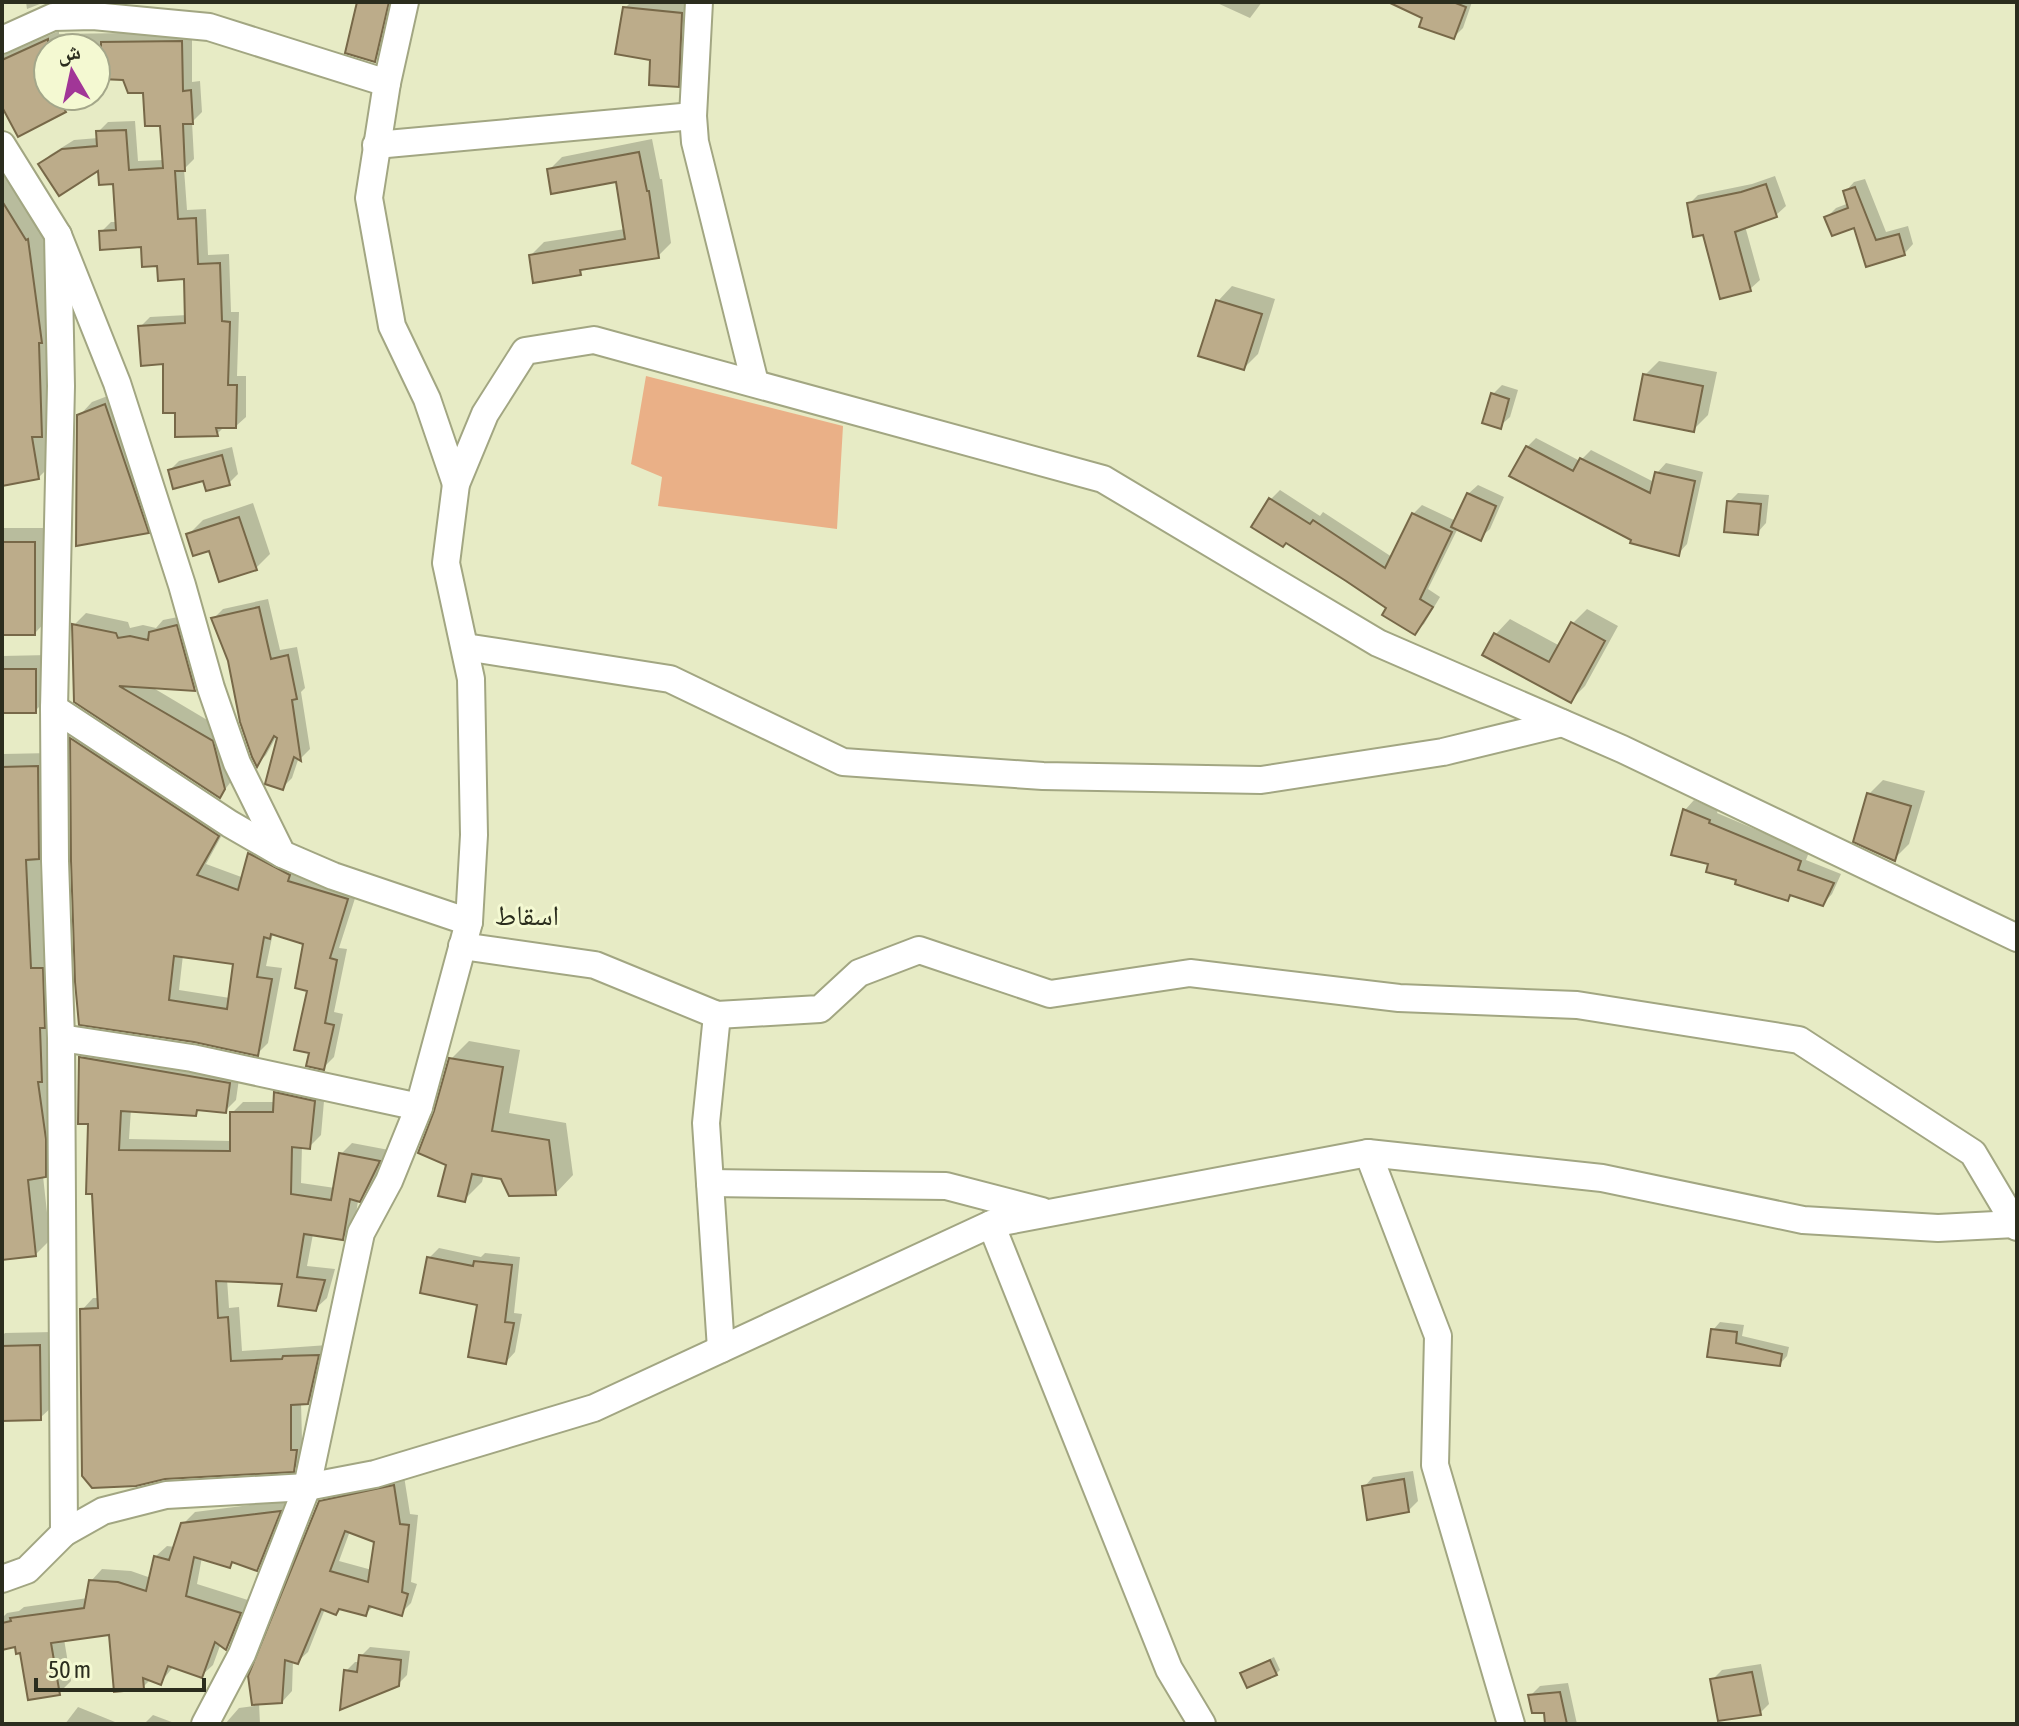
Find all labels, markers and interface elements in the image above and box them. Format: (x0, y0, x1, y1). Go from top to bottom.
north arrow (32, 32, 112, 112)
text: ش (55, 38, 83, 68)
district label: اسقاط (495, 899, 559, 931)
scale bar (36, 1642, 204, 1692)
text: 50 m (48, 1656, 91, 1683)

